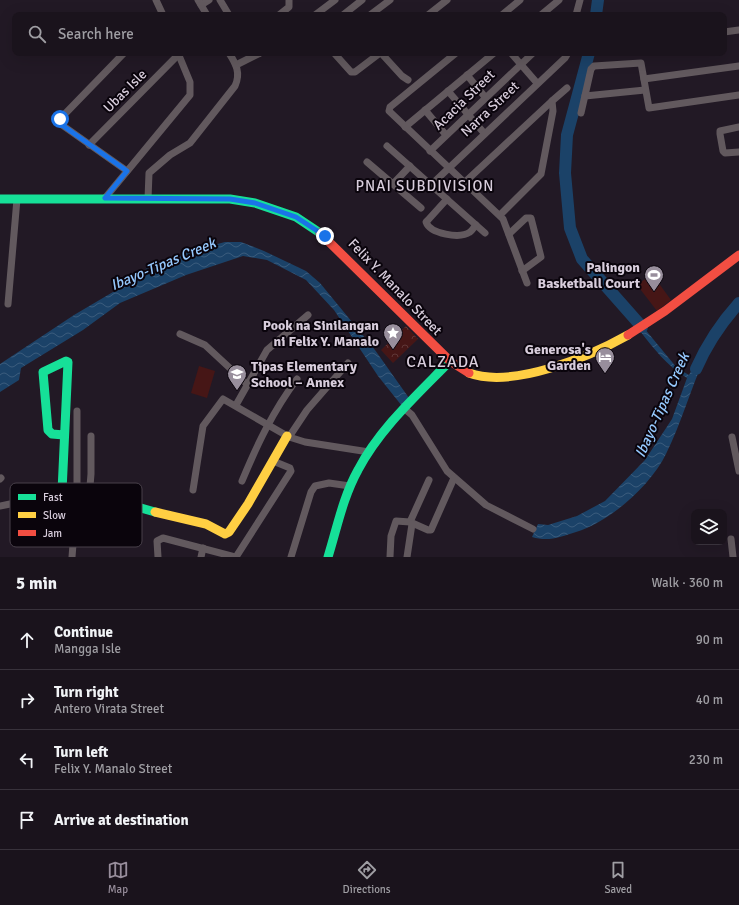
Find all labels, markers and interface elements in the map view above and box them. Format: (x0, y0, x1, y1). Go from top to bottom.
search box (12, 12, 727, 56)
icon: search (26, 23, 48, 45)
text: Search here (58, 25, 134, 43)
street label: Ubas Isle (100, 66, 150, 116)
street label: Acacia Street (430, 66, 498, 134)
street label: Narra Street (457, 78, 523, 140)
route start (51, 110, 69, 128)
district label: PNAI SUBDIVISION (356, 177, 494, 195)
route end (316, 227, 334, 245)
water label: Ibayo-Tipas Creek (108, 233, 220, 294)
street label: Felix Y. Manalo Street (345, 235, 445, 339)
place label: Palingon Basketball Court (538, 259, 641, 292)
sports icon: Palingon Basketball Court (643, 264, 665, 292)
place label: Pook na Sinilangan ni Felix Y. Manalo (263, 317, 379, 350)
place icon: Pook na Sinilangan ni Felix Y. Manalo (382, 322, 404, 350)
place label: Generosa's Garden (525, 341, 591, 374)
hotel icon: Generosa's Garden (594, 346, 616, 374)
water label: Ibayo-Tipas Creek (631, 349, 694, 460)
district label: CALZADA (406, 352, 480, 372)
place label: Tipas Elementary School – Annex (251, 358, 357, 391)
school or university icon: Tipas Elementary School – Annex (226, 363, 248, 391)
legend (10, 483, 142, 547)
text: Fast (43, 491, 63, 504)
text: Slow (43, 509, 66, 522)
map controls (691, 509, 727, 545)
button: layers (691, 509, 727, 545)
text: Jam (43, 527, 62, 540)
text: 5 min (16, 573, 57, 594)
text: Walk · 360 m (652, 575, 723, 591)
text: Continue (54, 623, 113, 641)
icon: ahead (16, 629, 38, 651)
text: 90 m (696, 632, 723, 648)
text: Mangga Isle (54, 641, 121, 657)
text: Turn right (54, 683, 119, 701)
icon: right (16, 689, 38, 711)
text: 40 m (696, 692, 723, 708)
text: Antero Virata Street (54, 701, 164, 717)
text: Turn left (54, 743, 108, 761)
icon: left (16, 749, 38, 771)
text: 230 m (689, 752, 723, 768)
text: Felix Y. Manalo Street (54, 761, 172, 777)
icon: arrive (16, 809, 38, 831)
text: Arrive at destination (54, 811, 189, 829)
tab: Map (107, 859, 129, 896)
tab: Directions (343, 859, 391, 896)
tab: Saved (604, 859, 632, 896)

